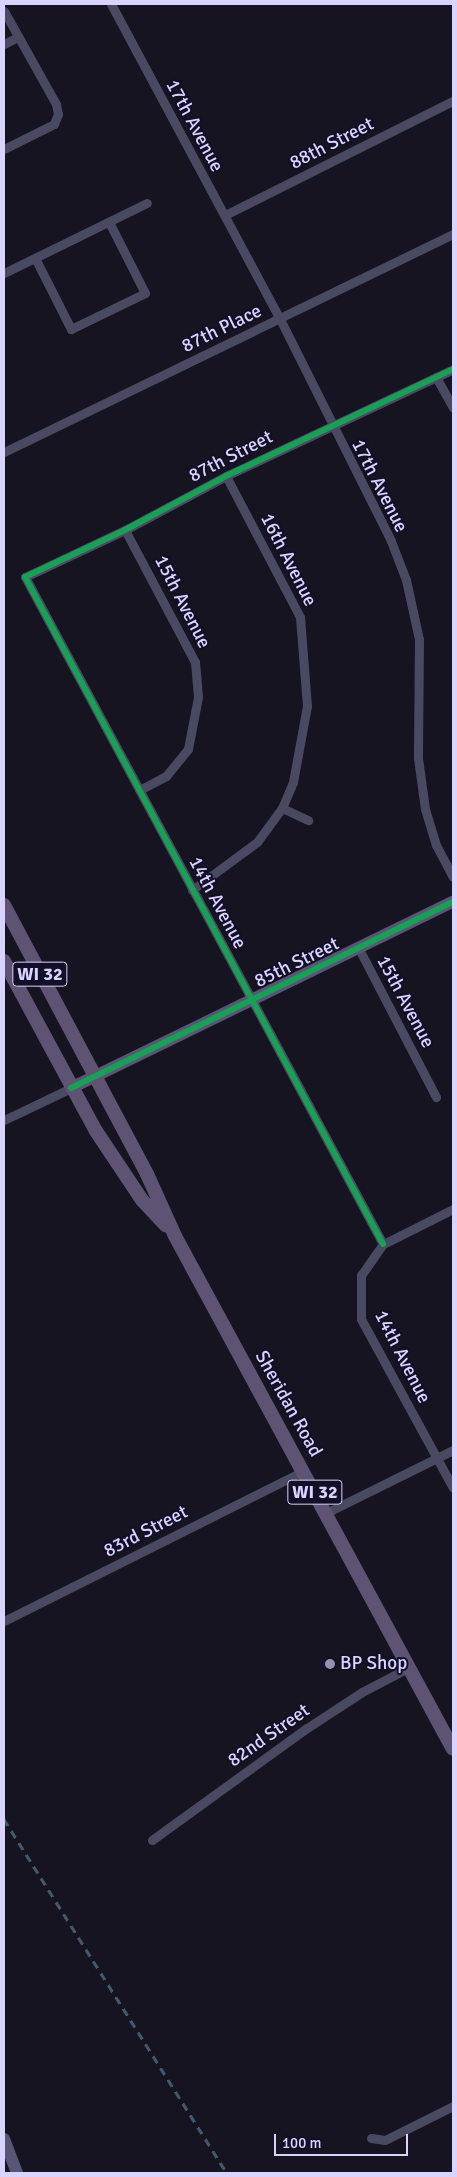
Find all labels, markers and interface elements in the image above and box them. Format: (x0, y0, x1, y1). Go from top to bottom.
street label: 17th Avenue (160, 76, 228, 176)
street label: 88th Street (286, 113, 378, 175)
street label: 87th Place (178, 300, 266, 358)
street label: 87th Street (185, 426, 277, 488)
street label: 17th Avenue (346, 436, 412, 536)
street label: 16th Avenue (255, 510, 321, 610)
street label: 15th Avenue (149, 552, 215, 652)
street label: 14th Avenue (183, 853, 251, 953)
street label: 85th Street (251, 933, 343, 993)
street label: 15th Avenue (371, 952, 439, 1052)
road number: WI 32 (11, 959, 69, 990)
street label: 14th Avenue (369, 1307, 435, 1407)
street label: Sheridan Road (249, 1347, 327, 1461)
road number: WI 32 (286, 1476, 344, 1508)
street label: 83rd Street (100, 1501, 192, 1563)
place label: BP Shop (340, 1653, 407, 1675)
marker: BP Shop (324, 1658, 336, 1670)
street label: 82nd Street (224, 1700, 314, 1772)
scale bar (277, 2124, 411, 2156)
text: 100 m (282, 2134, 322, 2152)

